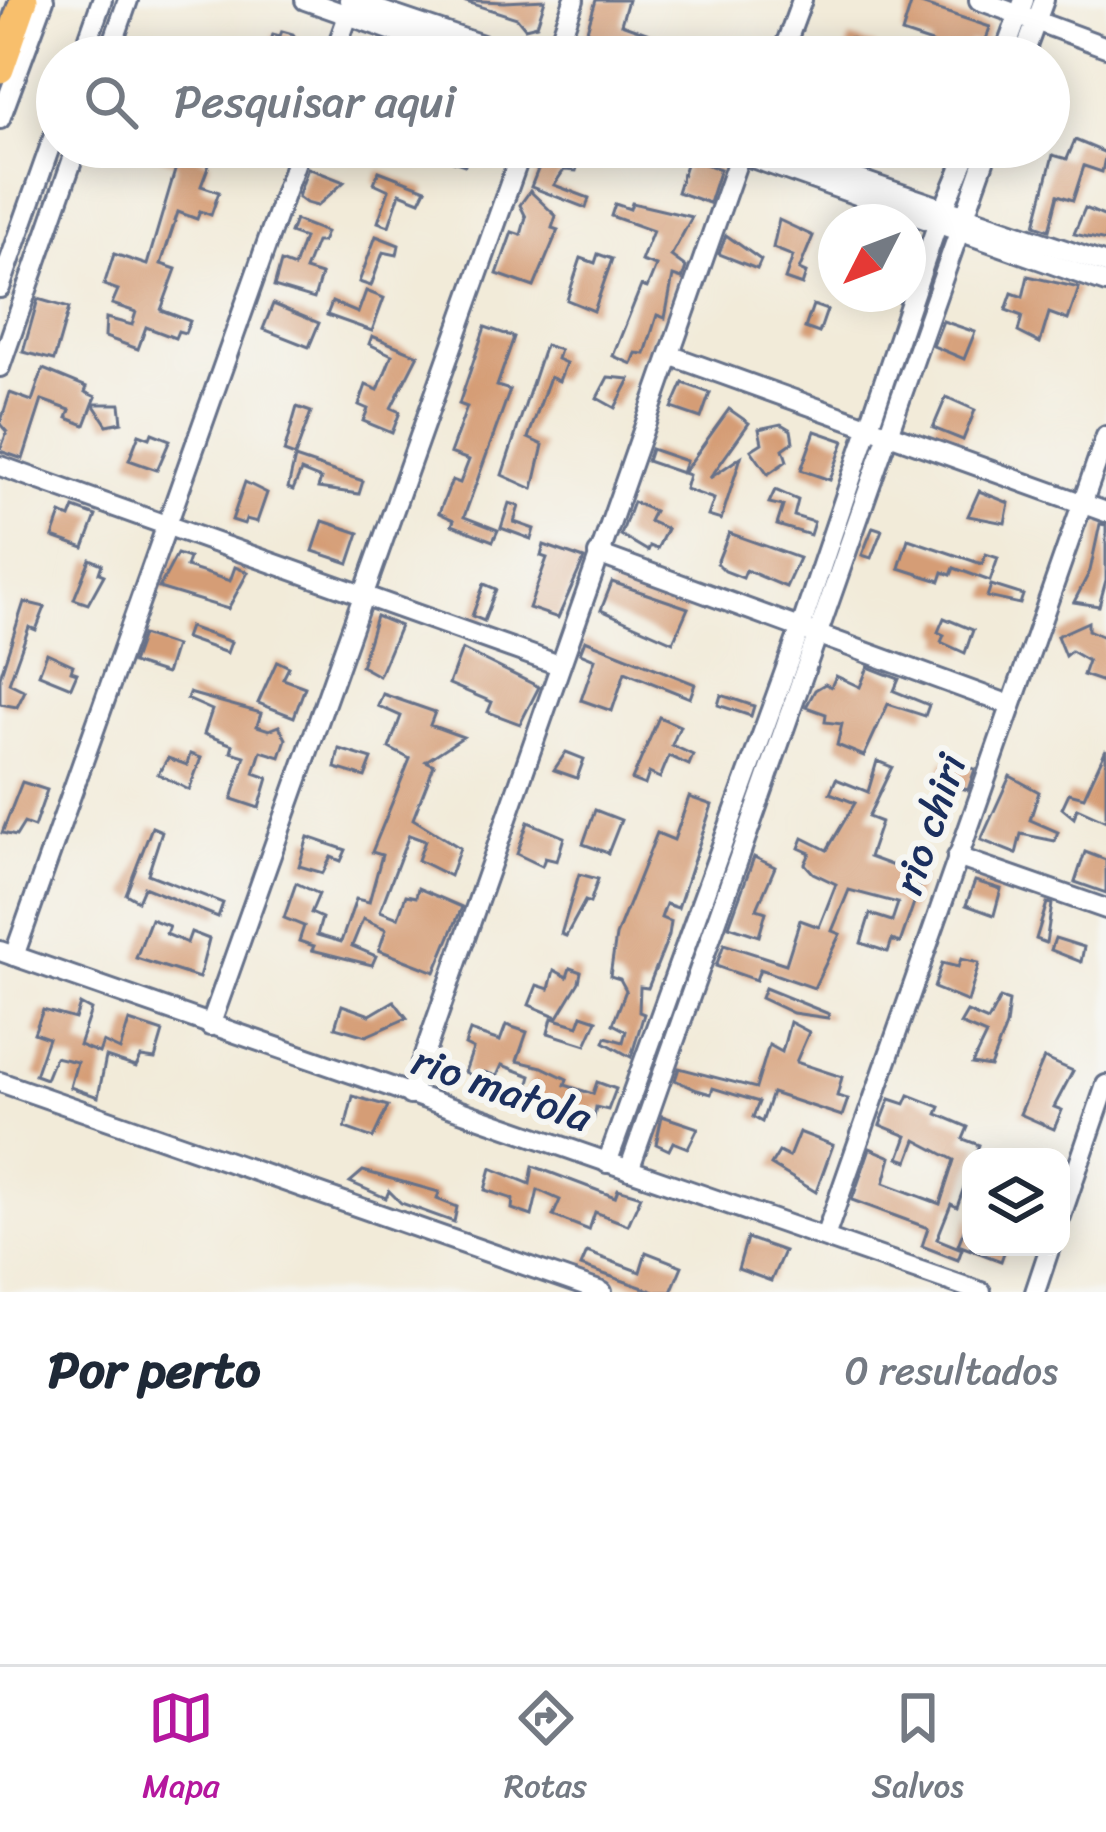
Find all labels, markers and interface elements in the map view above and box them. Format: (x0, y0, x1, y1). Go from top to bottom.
search box (36, 36, 1070, 168)
text: Pesquisar aqui (174, 62, 456, 142)
icon: search (78, 69, 144, 135)
north arrow (818, 204, 926, 312)
street label: rio chiri (872, 742, 989, 904)
street label: rio matola (402, 1024, 603, 1155)
map controls (962, 1148, 1070, 1256)
button: layers (962, 1148, 1070, 1256)
text: Por perto (48, 1325, 261, 1415)
text: 0 resultados (844, 1336, 1058, 1405)
tab: Mapa (142, 1685, 220, 1815)
tab: Rotas (504, 1685, 587, 1815)
tab: Salvos (871, 1685, 964, 1815)

